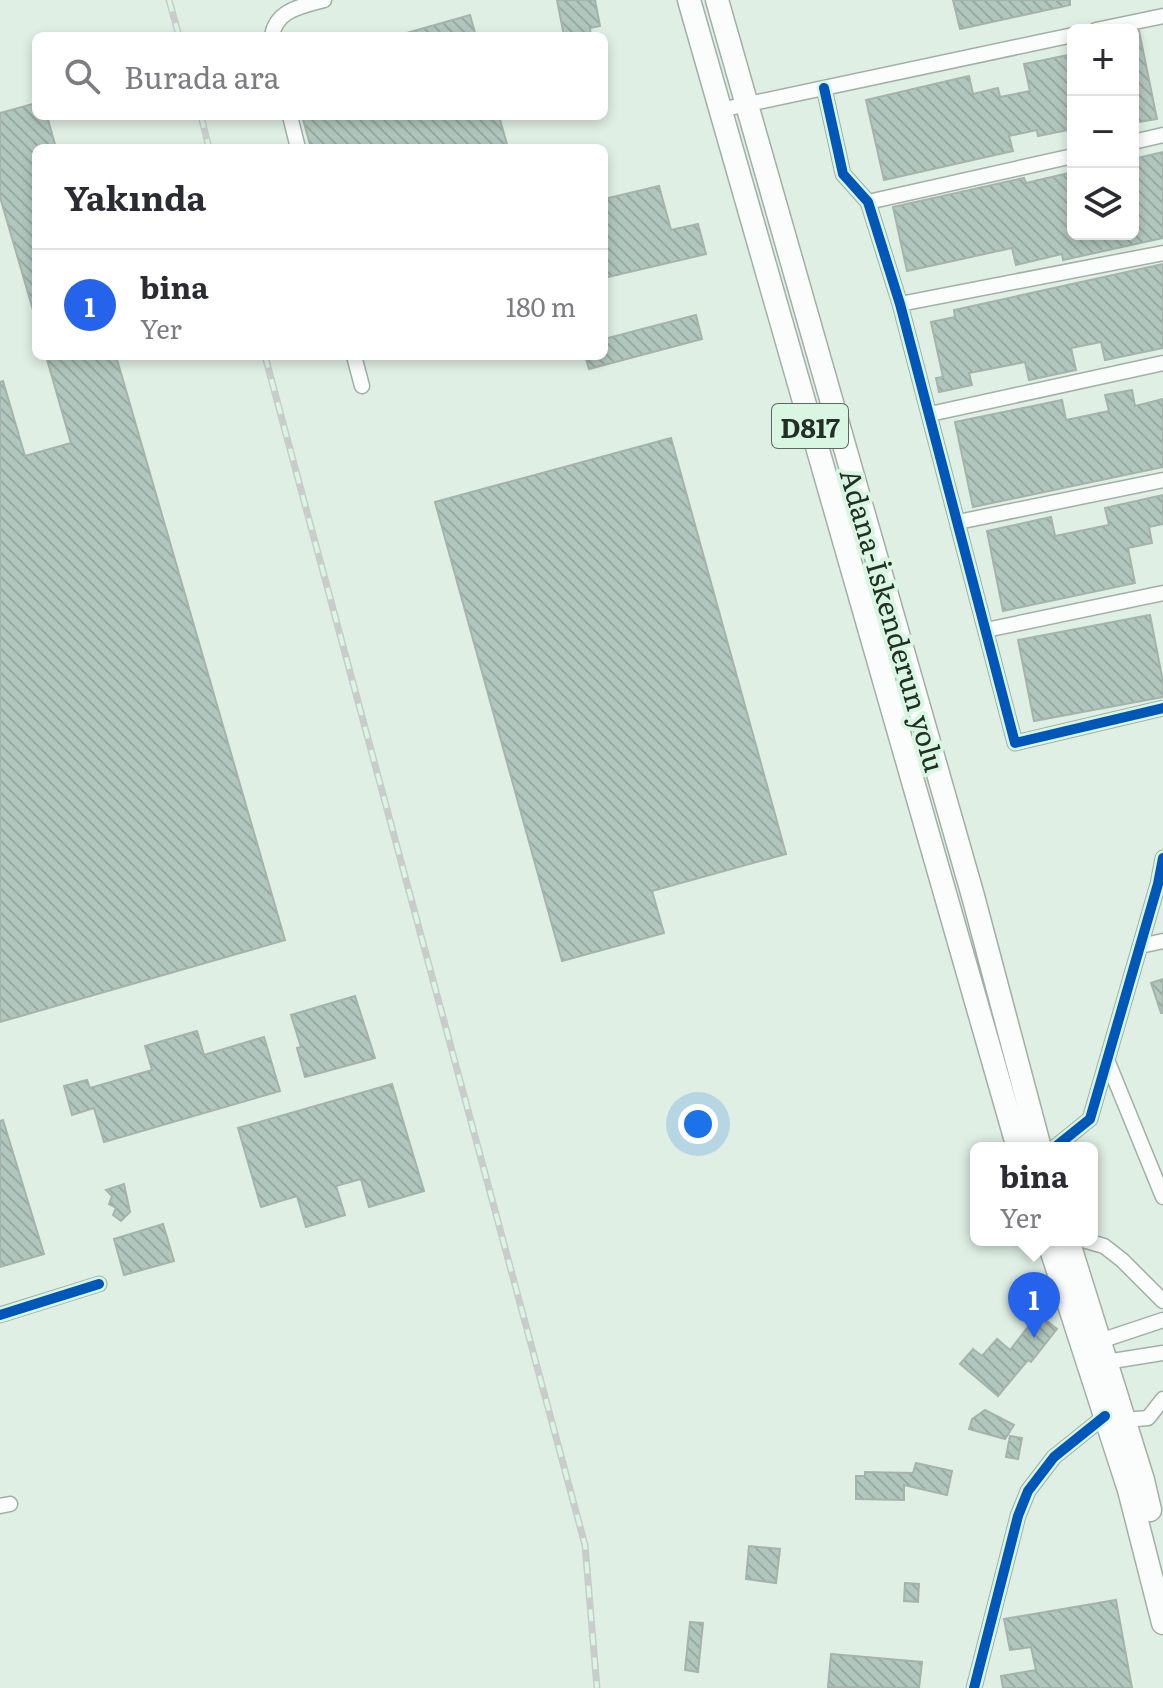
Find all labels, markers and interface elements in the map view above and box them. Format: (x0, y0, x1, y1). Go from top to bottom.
map controls (1067, 24, 1139, 240)
button: + (1067, 24, 1139, 96)
search box (32, 32, 608, 120)
icon: search (60, 54, 104, 98)
text: Burada ara (124, 54, 280, 98)
button: − (1067, 96, 1139, 168)
button: layers (1067, 168, 1139, 240)
text: Yakında (64, 171, 206, 221)
text: bina (140, 264, 209, 308)
text: 1 (85, 286, 95, 325)
text: 180 m (506, 286, 576, 325)
text: Yer (140, 308, 182, 347)
road number: D817 (772, 404, 848, 448)
street label: Adana-İskenderun yolu (831, 463, 957, 777)
your location (678, 1104, 718, 1144)
popup (970, 1142, 1098, 1246)
text: bina (1000, 1153, 1068, 1197)
text: Yer (1000, 1197, 1041, 1236)
pin: 1 (1008, 1272, 1060, 1338)

